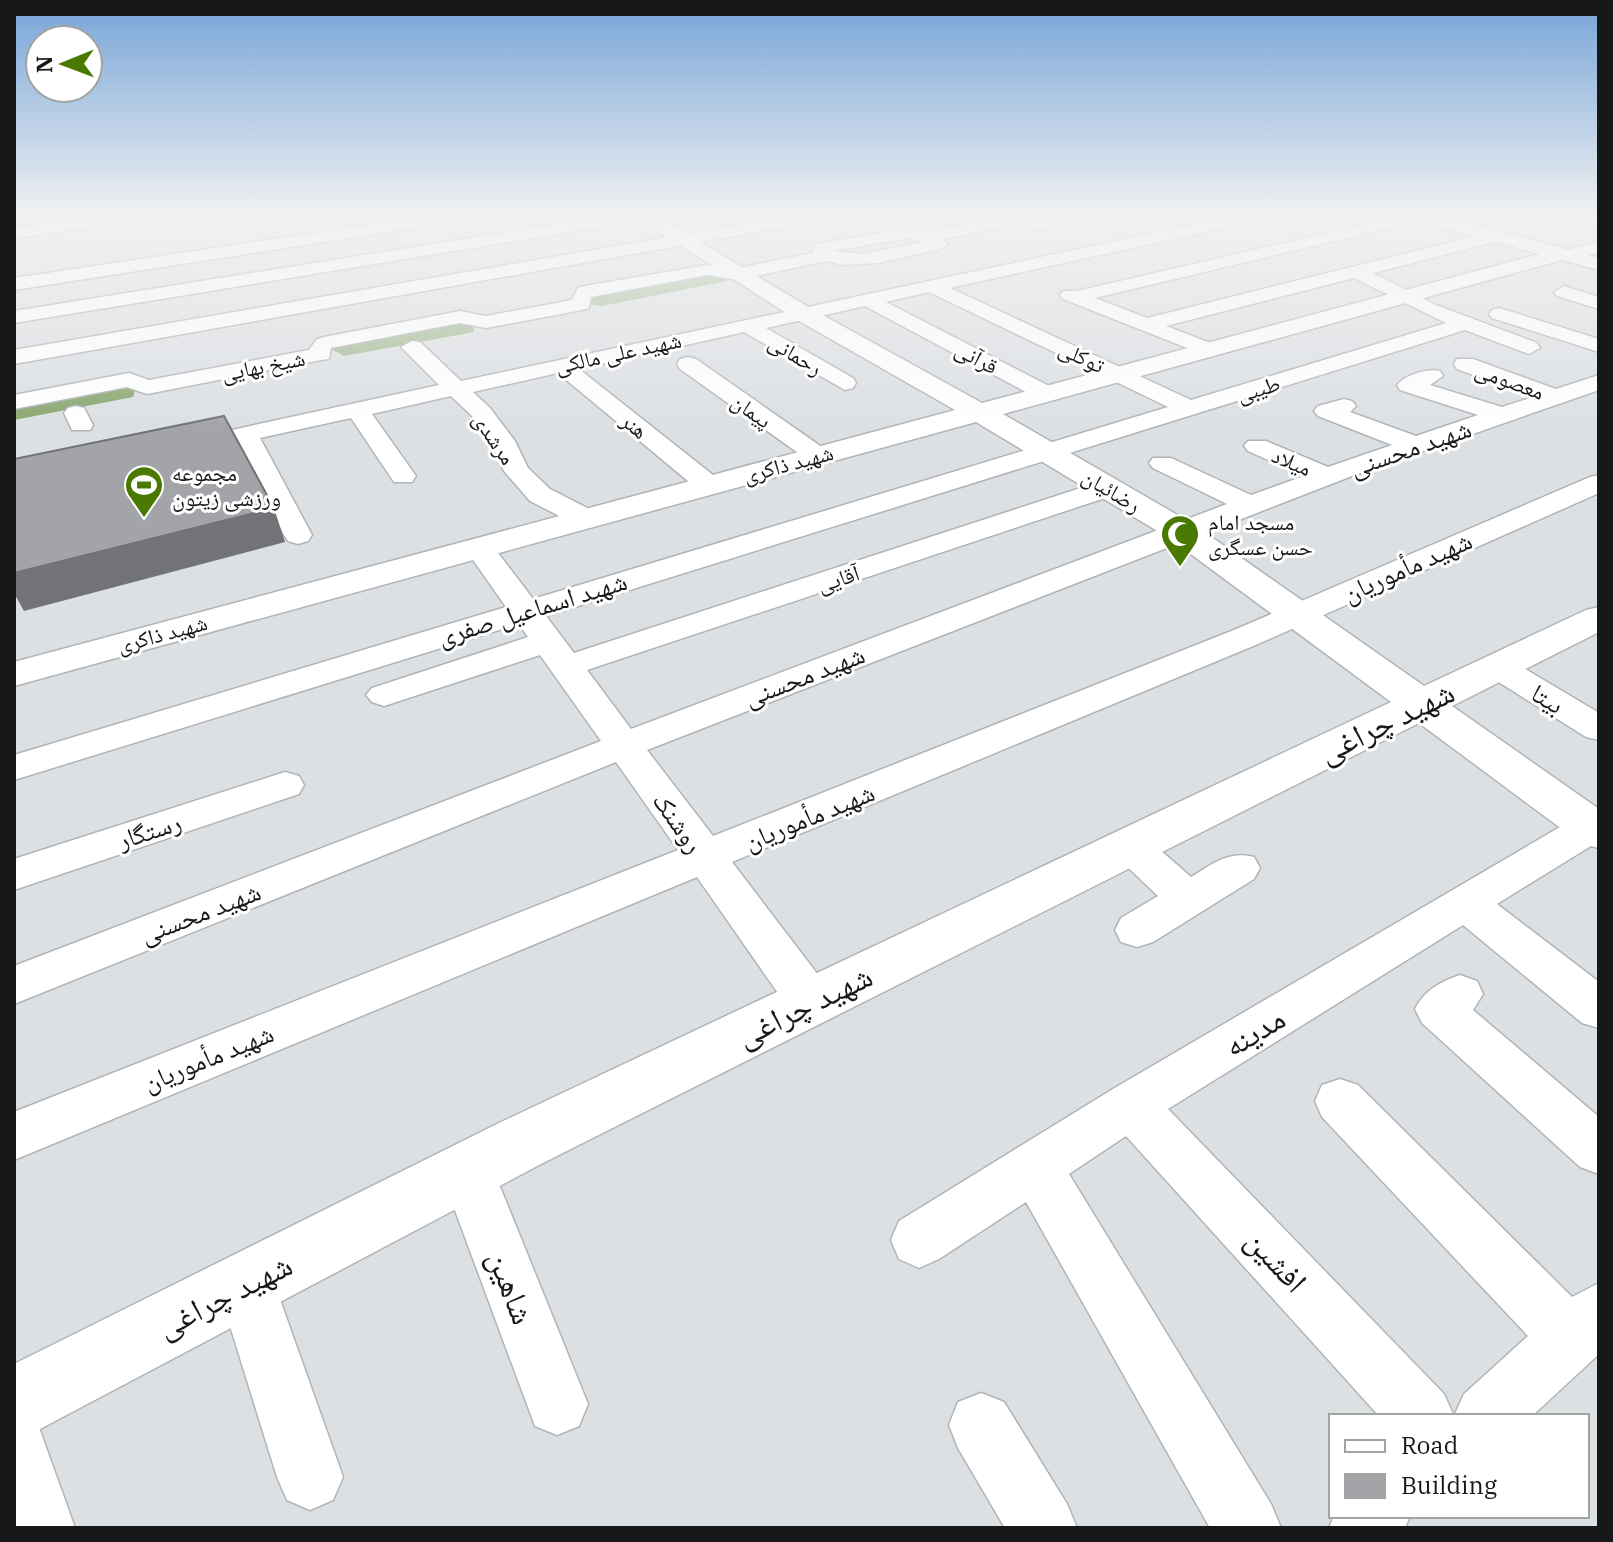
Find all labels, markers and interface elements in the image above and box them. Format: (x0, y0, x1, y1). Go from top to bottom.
north arrow (24, 24, 104, 104)
text: N (29, 55, 58, 73)
street label: شهید علی مالکی (552, 324, 684, 380)
street label: رحمانی (764, 327, 828, 381)
street label: توکلی (1054, 333, 1110, 379)
street label: قرآنی (951, 334, 1003, 380)
street label: شیخ بهایی (219, 343, 307, 387)
street label: معصومی (1471, 354, 1549, 406)
street label: طیبی (1233, 368, 1283, 408)
street label: پیمان (726, 386, 778, 434)
street label: هنر (615, 405, 654, 445)
street label: مرشدی (467, 406, 523, 470)
street label: شهید محسنی (1345, 410, 1475, 484)
street label: شهید ذاکری (740, 437, 836, 489)
street label: میلاد (1268, 440, 1316, 482)
place label: مجموعه ورزشی زیتون (172, 458, 281, 512)
street label: رضائیان (1077, 461, 1147, 519)
sports icon: مجموعه ورزشی زیتون (123, 464, 165, 519)
place label: مسجد امام حسن عسگری (1208, 507, 1313, 561)
mosque icon: مسجد امام حسن عسگری (1159, 513, 1201, 568)
street label: شهید مأموریان (1337, 522, 1477, 610)
street label: آقایی (813, 557, 863, 598)
street label: شهید اسماعیل صفری (433, 563, 631, 653)
street label: شهید ذاکری (114, 607, 210, 659)
street label: شهید محسنی (739, 636, 869, 714)
street label: شهید چراغی (1311, 670, 1461, 772)
street label: بیتا (1525, 675, 1571, 721)
street label: شهید مأموریان (739, 774, 879, 858)
street label: روشنک (646, 785, 712, 859)
street label: رستگار (112, 804, 185, 857)
street label: شهید محسنی (135, 873, 265, 951)
street label: شهید چراغی (729, 954, 879, 1056)
street label: مدینه (1216, 996, 1292, 1066)
street label: شهید مأموریان (138, 1015, 278, 1099)
street label: افشین (1237, 1219, 1317, 1301)
street label: شهید چراغی (149, 1243, 299, 1347)
street label: شاهین (479, 1244, 545, 1330)
legend (1329, 1414, 1589, 1518)
text: Road (1401, 1429, 1458, 1461)
text: Building (1401, 1469, 1497, 1501)

